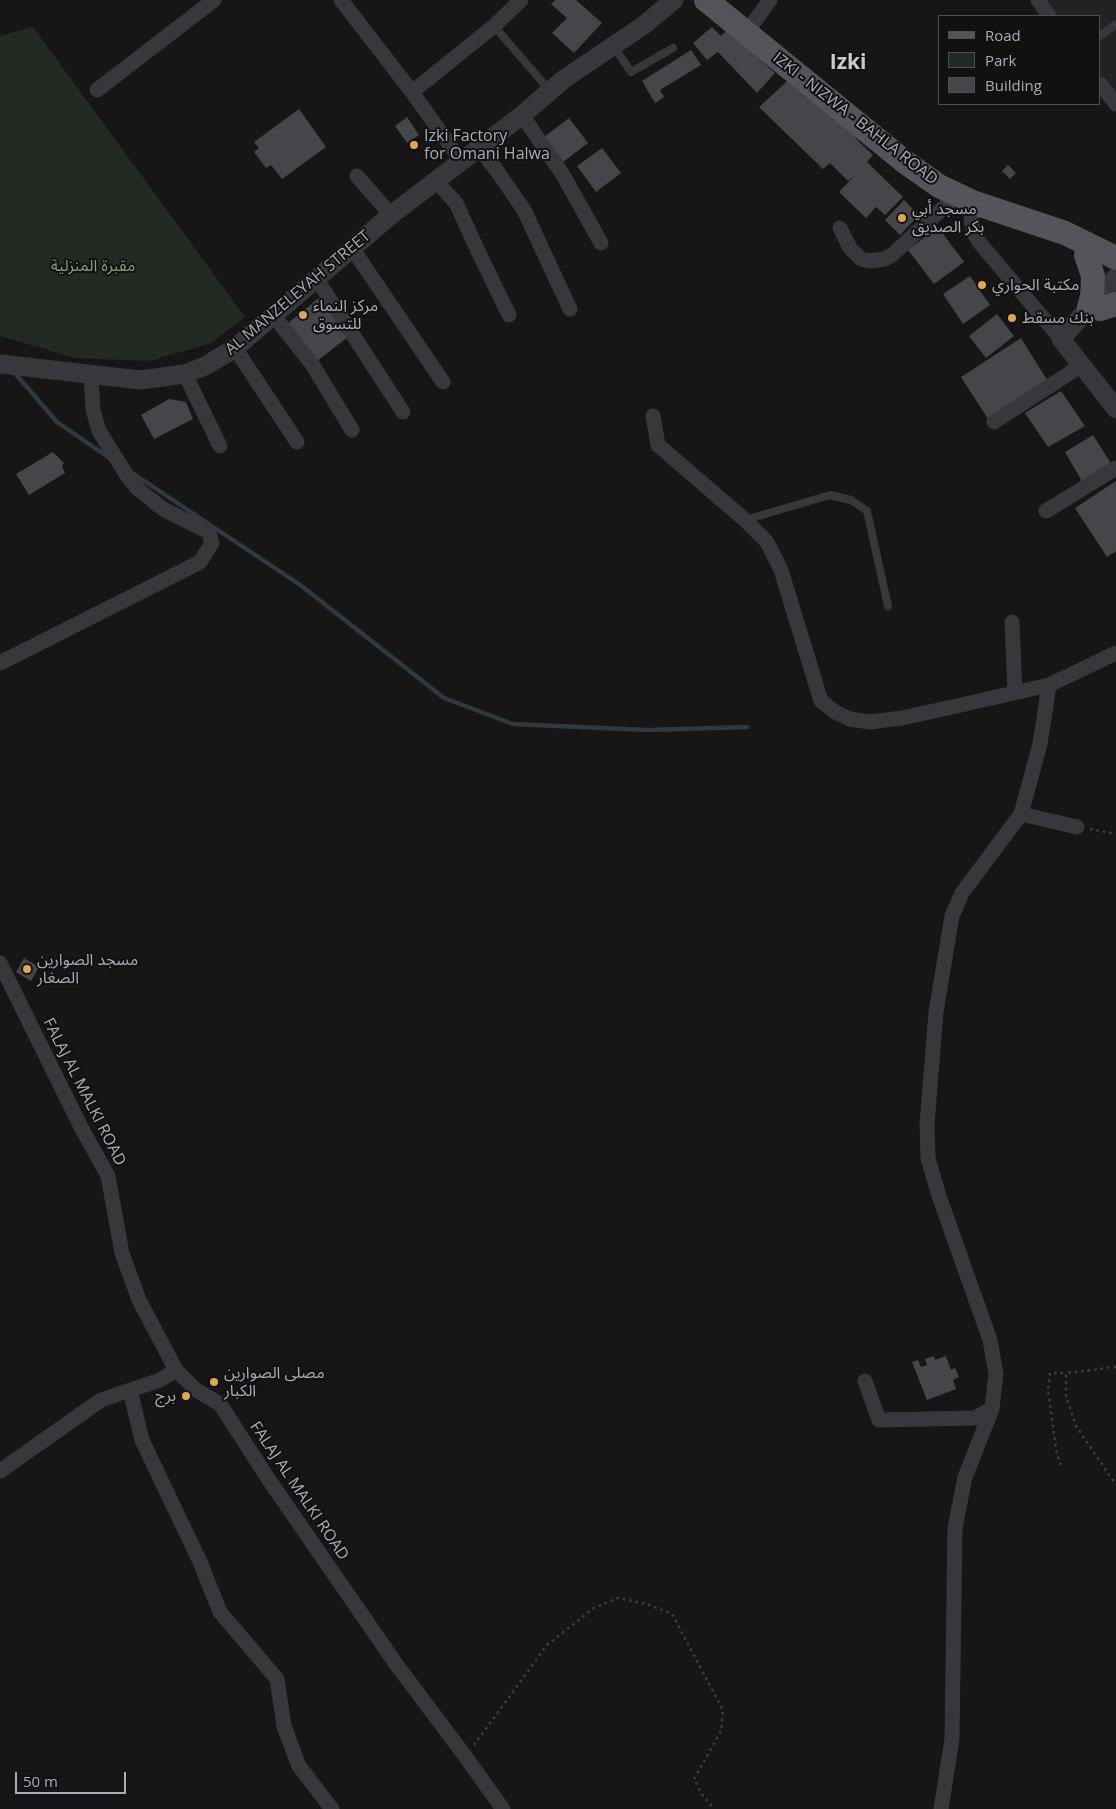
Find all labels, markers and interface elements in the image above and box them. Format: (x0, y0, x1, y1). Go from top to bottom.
legend (938, 15, 1101, 105)
text: Road (985, 25, 1021, 45)
street label: IZKI - NIZWA - BAHLA ROAD (769, 49, 941, 189)
district label: Izki (830, 50, 866, 76)
text: Park (985, 50, 1016, 70)
text: Building (985, 75, 1042, 95)
place label: Izki Factory for Omani Halwa (424, 126, 550, 164)
marker: Izki Factory for Omani Halwa (408, 139, 420, 151)
place label: مسجد أبي بكر الصديق (912, 199, 984, 237)
marker: مسجد أبي بكر الصديق (896, 212, 908, 224)
street label: AL MANZELEYAH STREET (222, 227, 374, 359)
park label: مقبرة المنزلية (51, 256, 135, 276)
place label: مكتبة الحواري (992, 275, 1079, 295)
marker: مكتبة الحواري (976, 279, 988, 291)
place label: مركز النماء للتسوق (313, 296, 378, 334)
place label: بنك مسقط (1022, 308, 1094, 328)
marker: مركز النماء للتسوق (297, 309, 309, 321)
marker: بنك مسقط (1006, 312, 1018, 324)
place label: مسجد الصوارين الصغار (37, 950, 138, 988)
marker: مسجد الصوارين الصغار (21, 963, 33, 975)
street label: FALAJ AL MALKI ROAD (38, 1015, 130, 1169)
place label: مصلى الصوارين الكبار (224, 1363, 325, 1401)
marker: مصلى الصوارين الكبار (208, 1376, 220, 1388)
place label: برج (155, 1386, 176, 1406)
marker: برج (180, 1390, 192, 1402)
street label: FALAJ AL MALKI ROAD (245, 1418, 353, 1564)
scale bar (18, 1762, 129, 1794)
text: 50 m (23, 1771, 58, 1791)

